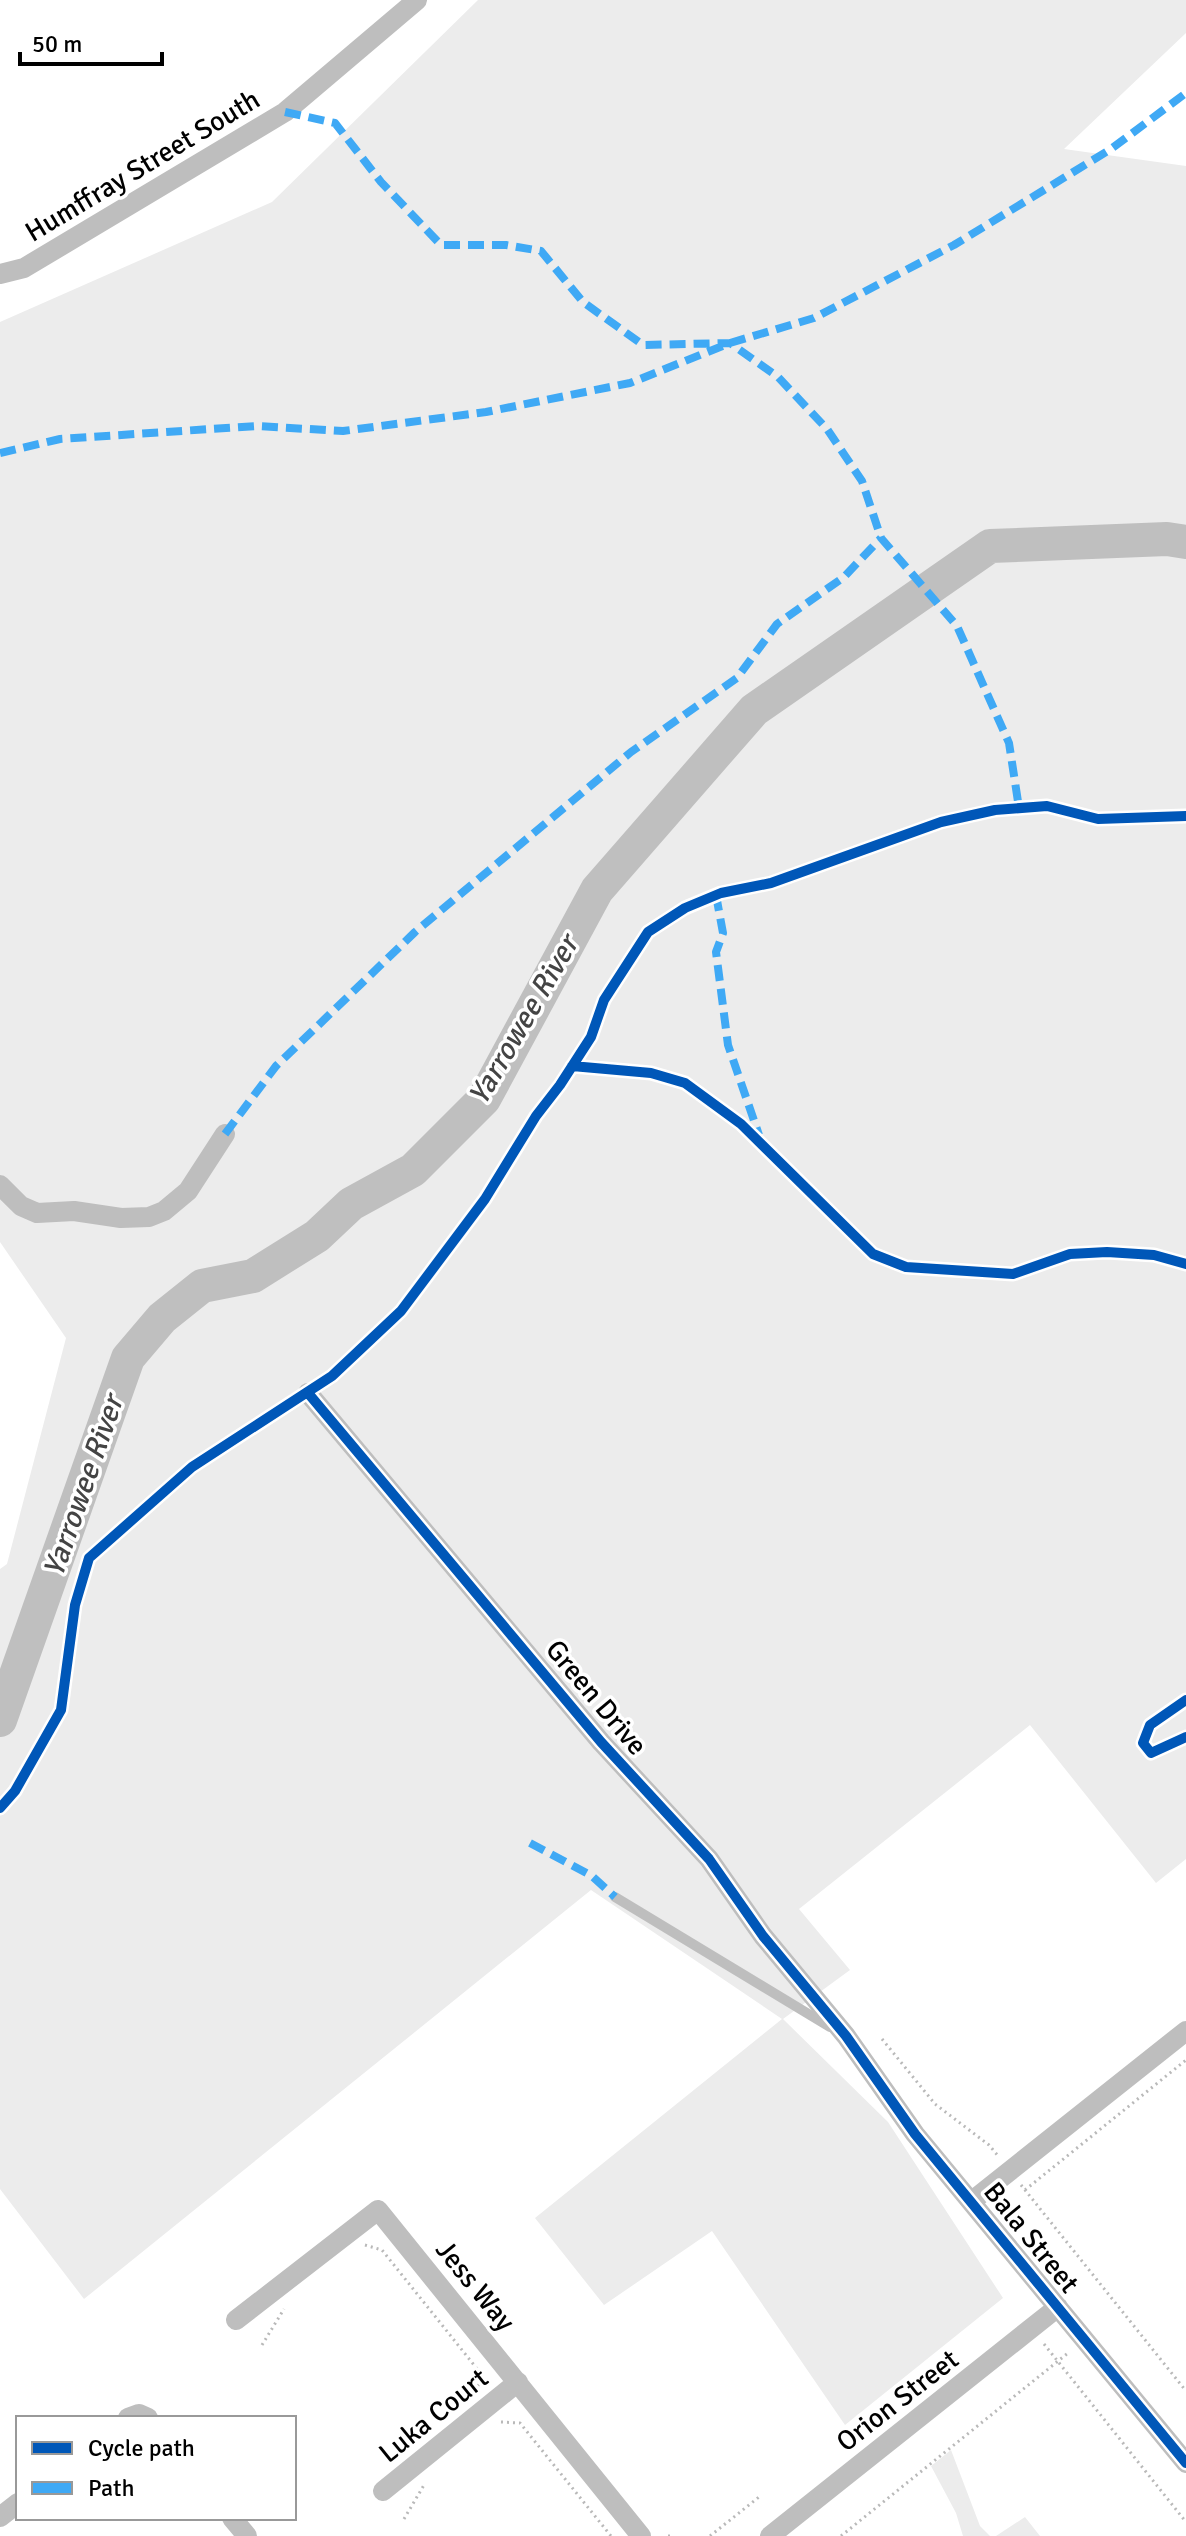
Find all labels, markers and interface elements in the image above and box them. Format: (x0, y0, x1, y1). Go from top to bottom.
scale bar (20, 16, 162, 66)
text: 50 m (32, 29, 82, 59)
street label: Humffray Street South (19, 82, 266, 249)
water label: Yarrowee River (460, 926, 589, 1111)
water label: Yarrowee River (35, 1387, 133, 1581)
street label: Green Drive (538, 1633, 654, 1762)
street label: Bala Street (976, 2175, 1086, 2300)
street label: Jess Way (428, 2233, 522, 2338)
street label: Orion Street (830, 2342, 966, 2459)
street label: Luka Court (372, 2361, 495, 2470)
legend (16, 2416, 296, 2520)
text: Cycle path (88, 2433, 195, 2463)
text: Path (88, 2473, 134, 2503)

